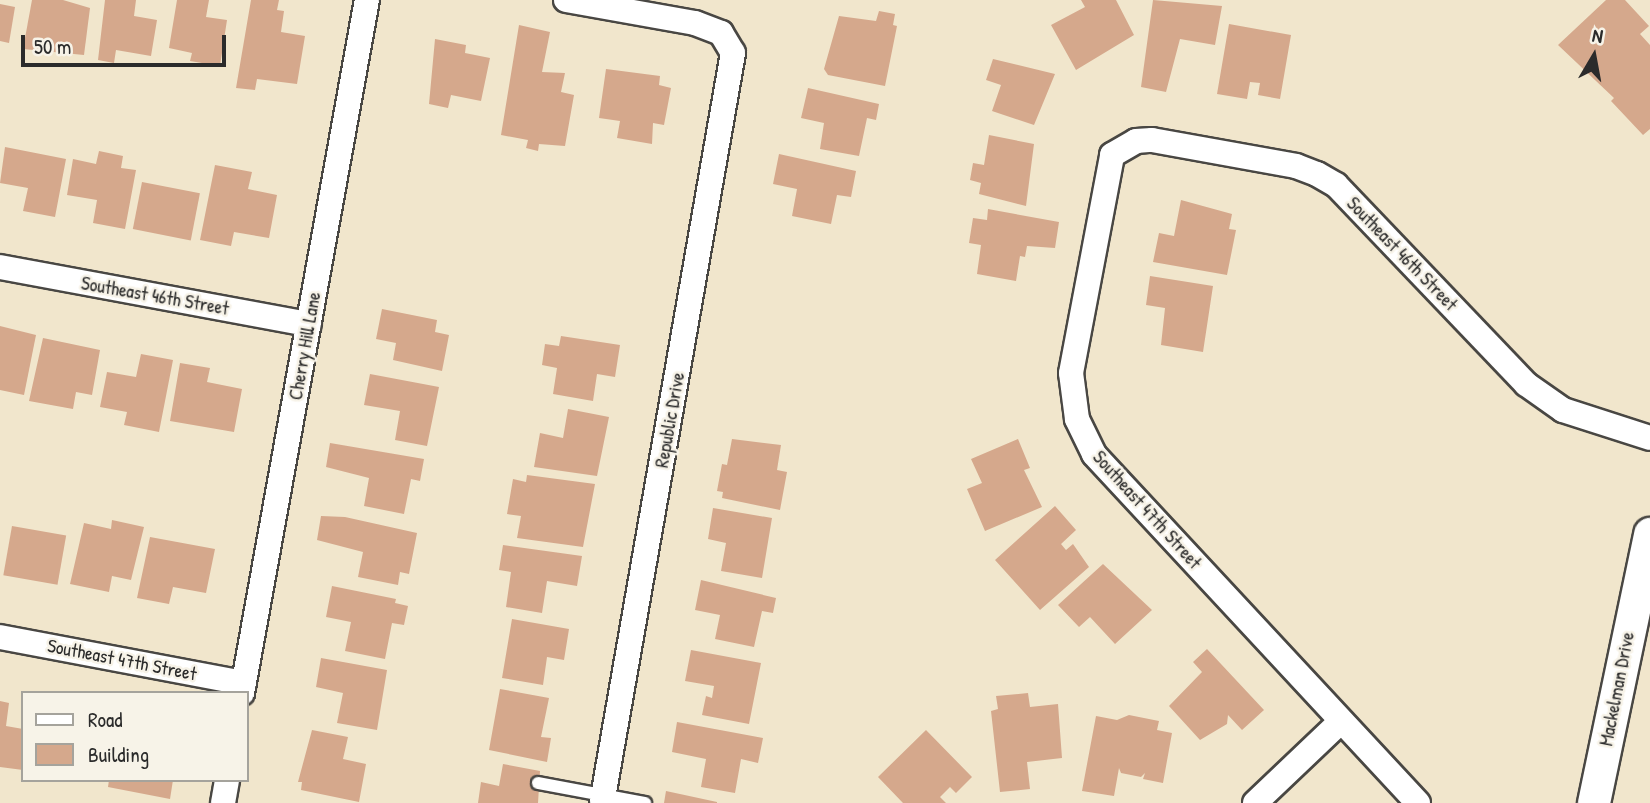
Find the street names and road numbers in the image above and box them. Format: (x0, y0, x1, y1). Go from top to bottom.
street label: Southeast 46th Street (1342, 192, 1462, 316)
street label: Southeast 46th Street (79, 272, 231, 320)
street label: Cherry Hill Lane (284, 290, 326, 402)
street label: Republic Drive (650, 370, 690, 470)
street label: Southeast 47th Street (1088, 446, 1206, 574)
street label: Mackelman Drive (1595, 630, 1639, 748)
street label: Southeast 47th Street (46, 634, 198, 686)

